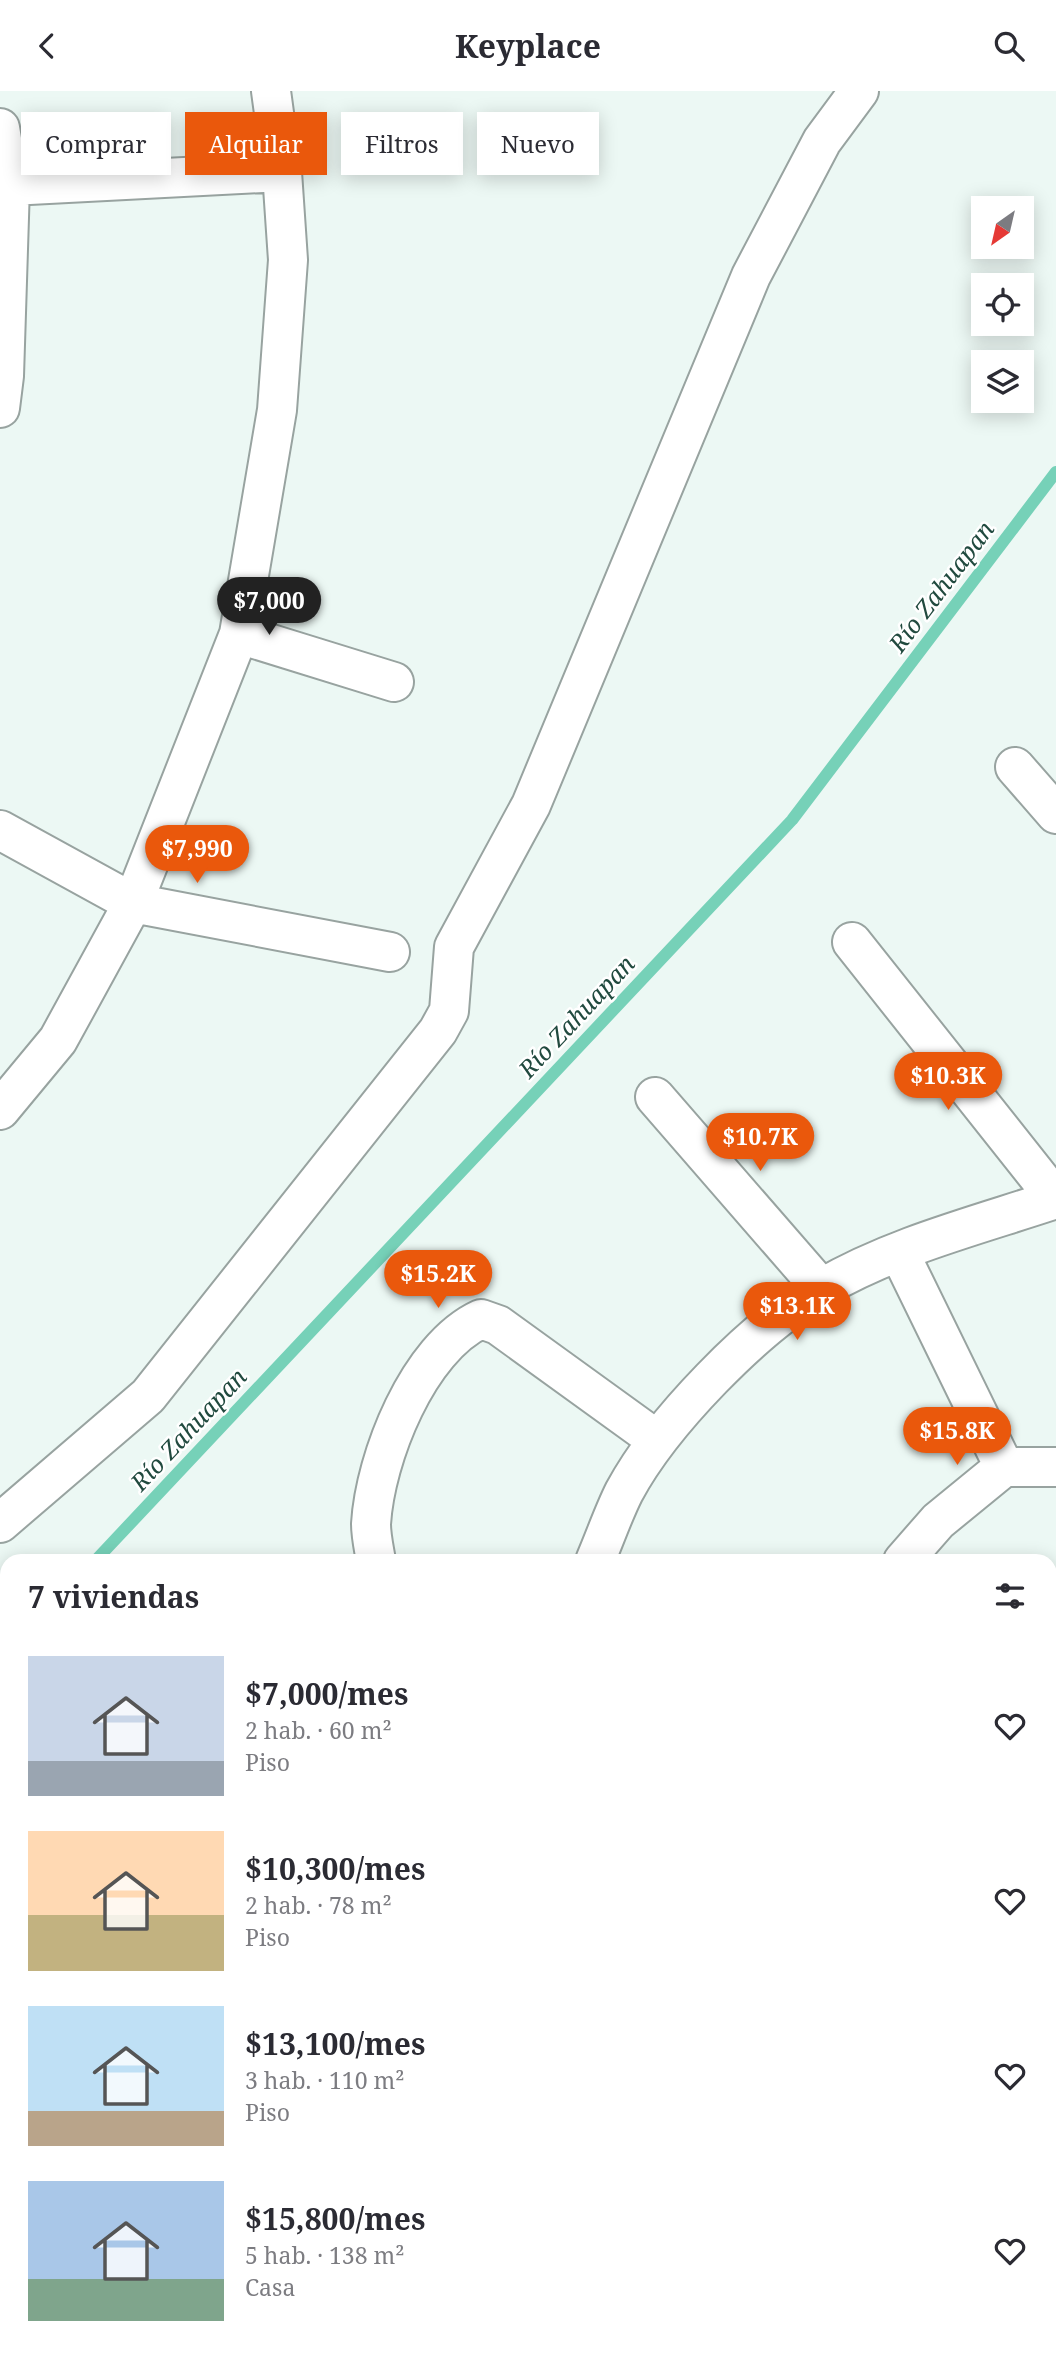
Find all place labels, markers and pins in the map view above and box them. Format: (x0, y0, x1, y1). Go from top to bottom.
pin: $7,000 (212, 577, 326, 637)
pin: $7,990 (140, 825, 254, 885)
pin: $10.3K (891, 1053, 1005, 1112)
pin: $10.7K (703, 1114, 817, 1173)
pin: $15.2K (381, 1251, 495, 1310)
pin: $13.1K (740, 1283, 854, 1342)
pin: $15.8K (900, 1407, 1014, 1467)

